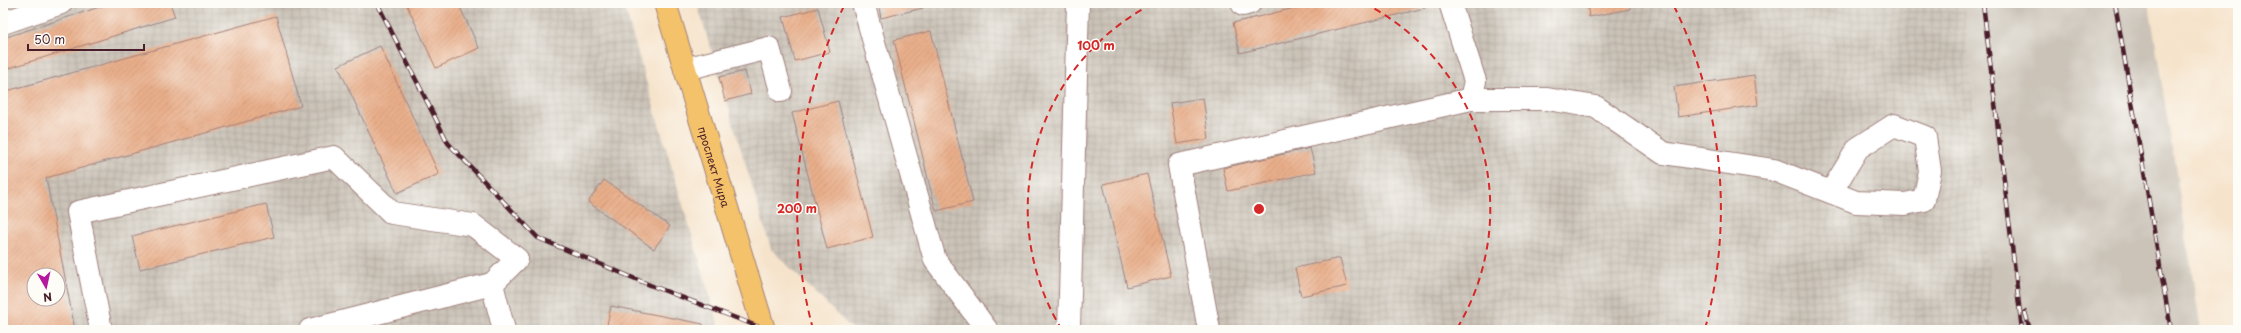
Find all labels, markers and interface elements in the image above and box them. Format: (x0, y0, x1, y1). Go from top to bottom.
scale bar (28, 26, 144, 52)
text: 50 m (34, 30, 65, 48)
text: 100 m (1077, 36, 1115, 54)
street label: проспект Мира (694, 124, 735, 209)
text: 200 m (777, 199, 817, 217)
centre of rings (1252, 202, 1266, 216)
north arrow (26, 267, 66, 307)
text: N (42, 288, 53, 306)

